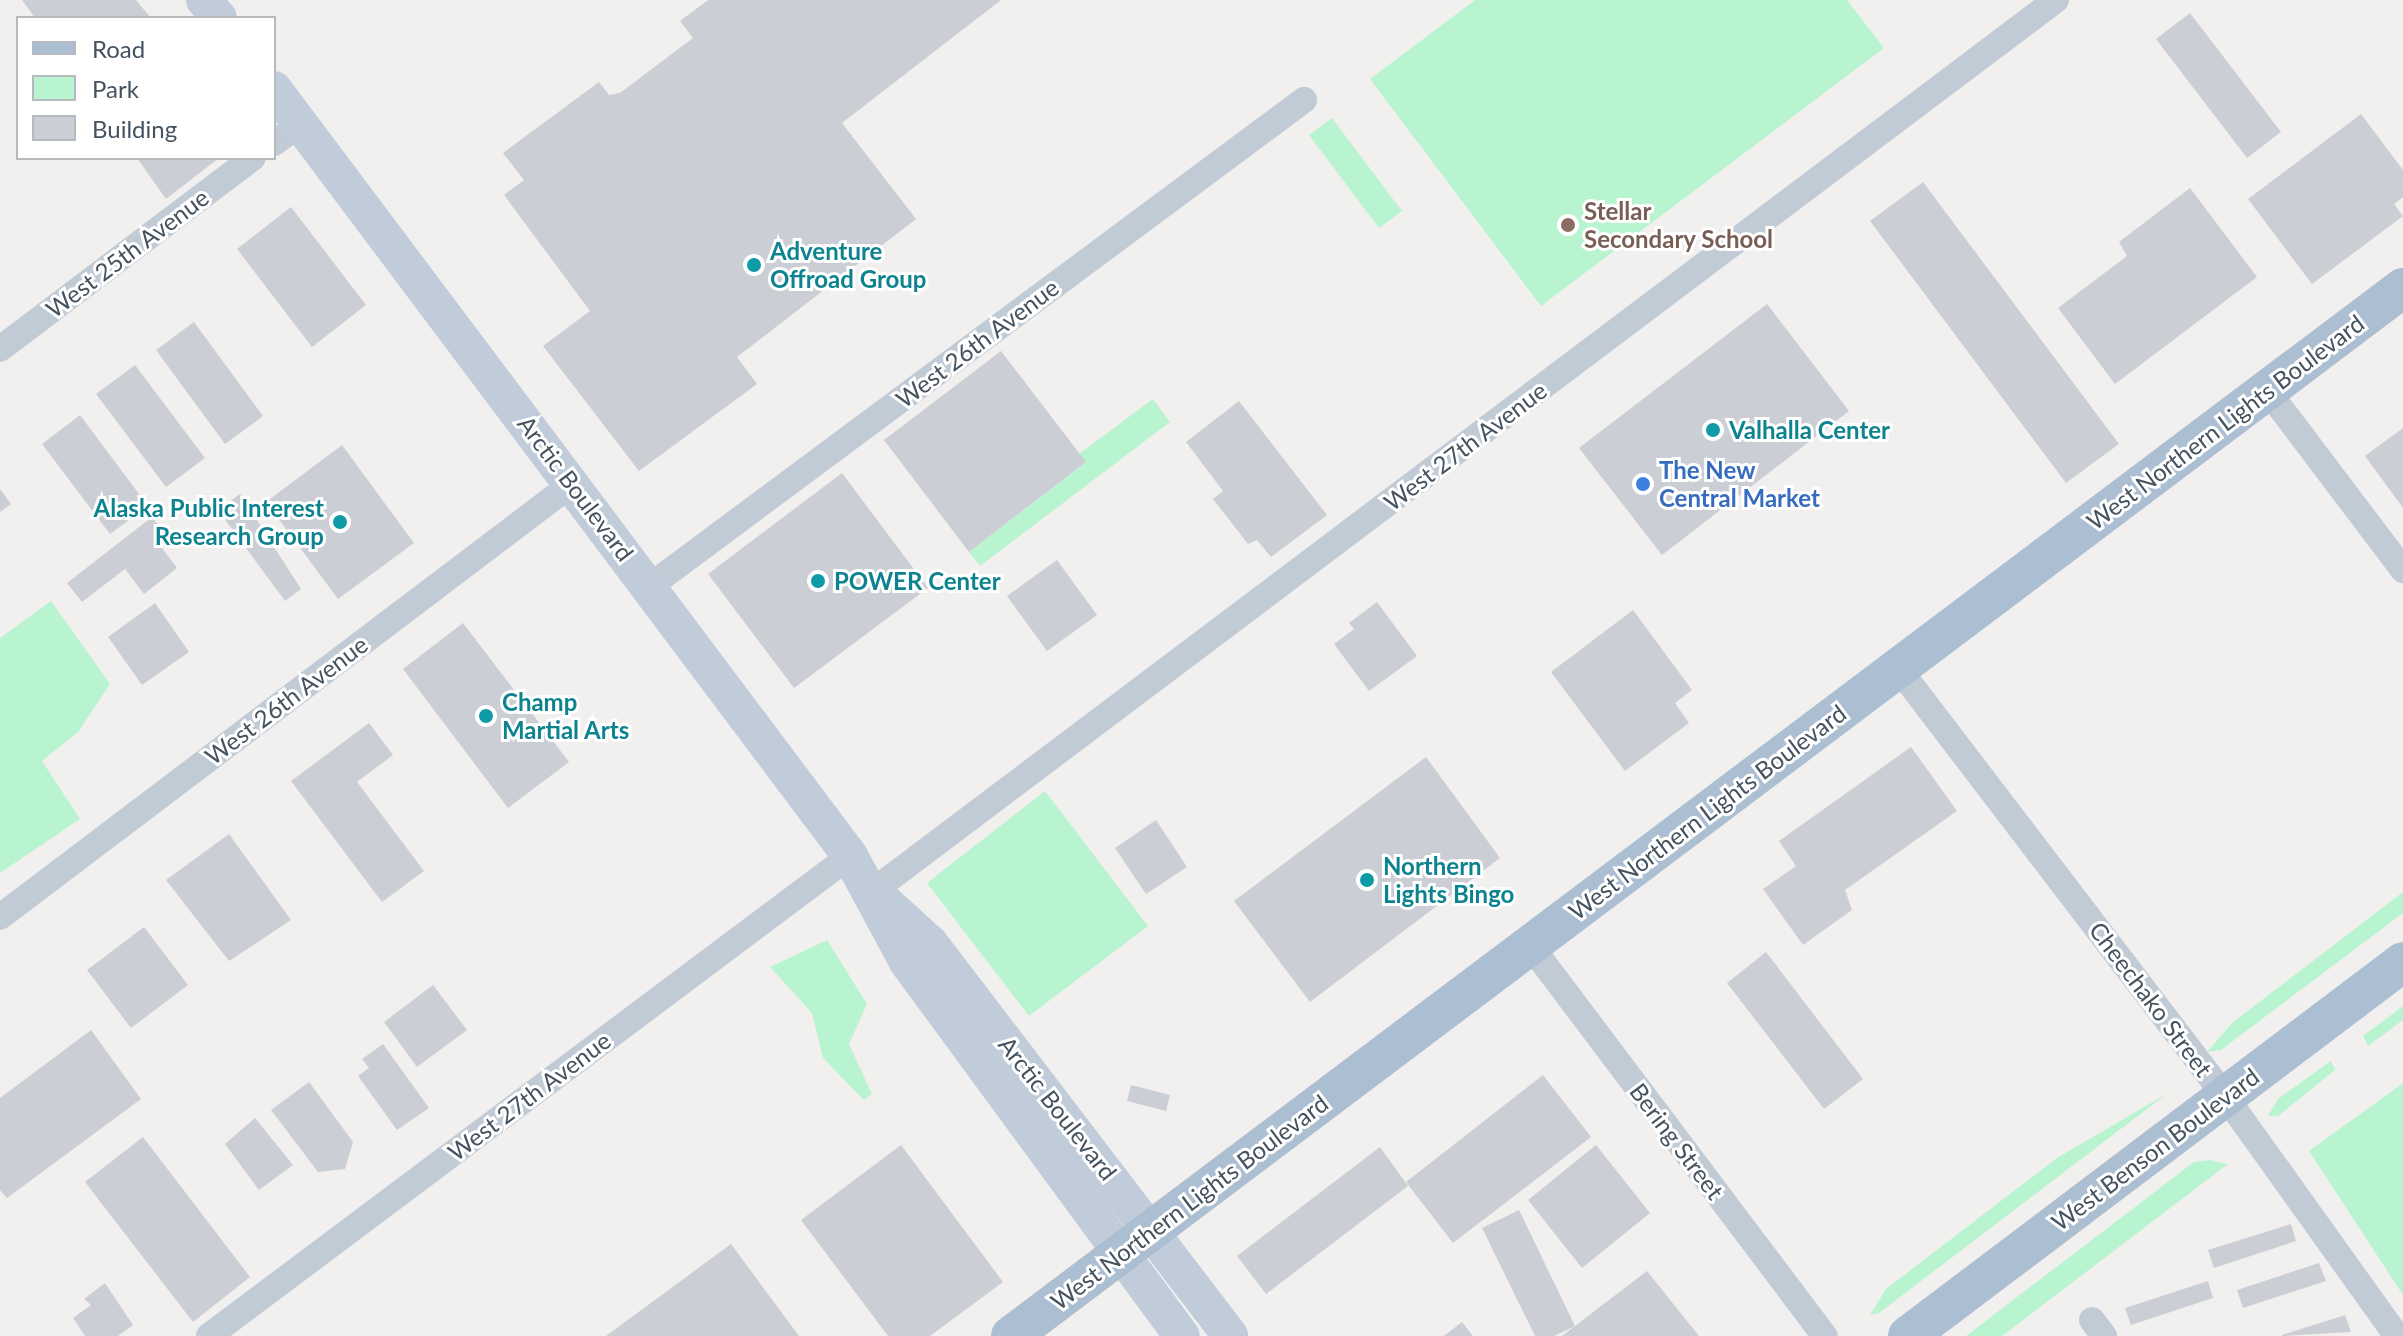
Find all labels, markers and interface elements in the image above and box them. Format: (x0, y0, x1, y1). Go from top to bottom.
legend (16, 16, 276, 160)
text: Road (92, 34, 145, 63)
text: Park (92, 74, 139, 103)
text: Building (92, 114, 177, 143)
street label: West 25th Avenue (40, 182, 214, 324)
place label: Stellar Secondary School (1584, 197, 1774, 253)
marker: Stellar Secondary School (1559, 216, 1577, 234)
place label: Adventure Offroad Group (770, 237, 926, 293)
marker: Adventure Offroad Group (745, 256, 763, 274)
street label: West 26th Avenue (890, 272, 1064, 414)
street label: West Northern Lights Boulevard (2081, 308, 2369, 536)
street label: West 27th Avenue (1378, 375, 1552, 517)
street label: Arctic Boulevard (512, 410, 640, 566)
place label: Valhalla Center (1729, 416, 1890, 444)
marker: Valhalla Center (1704, 421, 1722, 439)
place label: The New Central Market (1659, 456, 1820, 512)
marker: The New Central Market (1634, 475, 1652, 493)
place label: Alaska Public Interest Research Group (94, 494, 324, 550)
marker: Alaska Public Interest Research Group (331, 513, 349, 531)
place label: POWER Center (834, 567, 1001, 595)
marker: POWER Center (809, 572, 827, 590)
street label: West 26th Avenue (199, 629, 373, 771)
place label: Champ Martial Arts (502, 688, 630, 744)
street label: West Northern Lights Boulevard (1563, 698, 1851, 926)
marker: Champ Martial Arts (477, 707, 495, 725)
place label: Northern Lights Bingo (1383, 852, 1514, 908)
marker: Northern Lights Bingo (1358, 871, 1376, 889)
street label: Cheechako Street (2084, 916, 2218, 1082)
street label: West 27th Avenue (442, 1025, 616, 1167)
street label: Arctic Boulevard (993, 1030, 1123, 1186)
street label: West Benson Boulevard (2046, 1062, 2264, 1236)
street label: Bering Street (1624, 1077, 1730, 1205)
street label: West Northern Lights Boulevard (1045, 1088, 1333, 1316)

